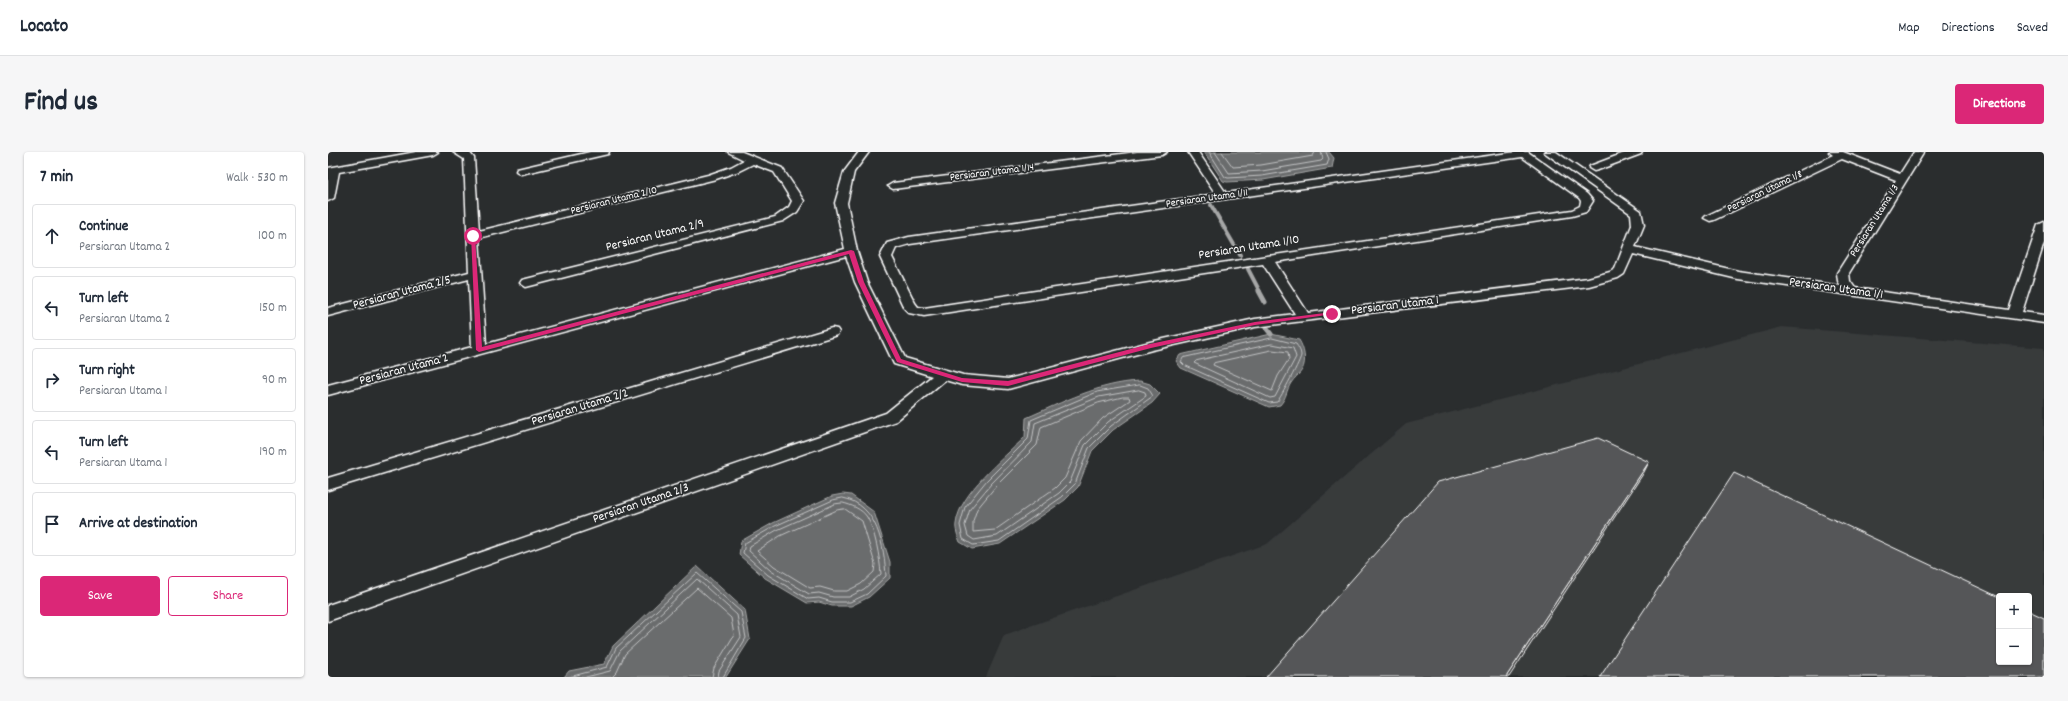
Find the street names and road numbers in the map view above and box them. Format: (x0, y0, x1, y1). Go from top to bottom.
street label: Persiaran Utama 1/14 (949, 160, 1035, 186)
street label: Persiaran Utama 1/8 (1725, 167, 1805, 217)
street label: Persiaran Utama 1/3 (1846, 182, 1904, 260)
street label: Persiaran Utama 2/10 (569, 183, 659, 219)
street label: Persiaran Utama 1/11 (1165, 185, 1249, 213)
street label: Persiaran Utama 2/9 (604, 215, 706, 257)
street label: Persiaran Utama 1/10 (1197, 231, 1301, 265)
street label: Persiaran Utama 2/5 (351, 271, 453, 315)
street label: Persiaran Utama 1/1 (1788, 273, 1884, 305)
street label: Persiaran Utama 1 (1350, 291, 1440, 321)
street label: Persiaran Utama 2 (358, 349, 450, 391)
street label: Persiaran Utama 2/2 (529, 384, 631, 432)
street label: Persiaran Utama 2/3 (590, 479, 692, 529)

